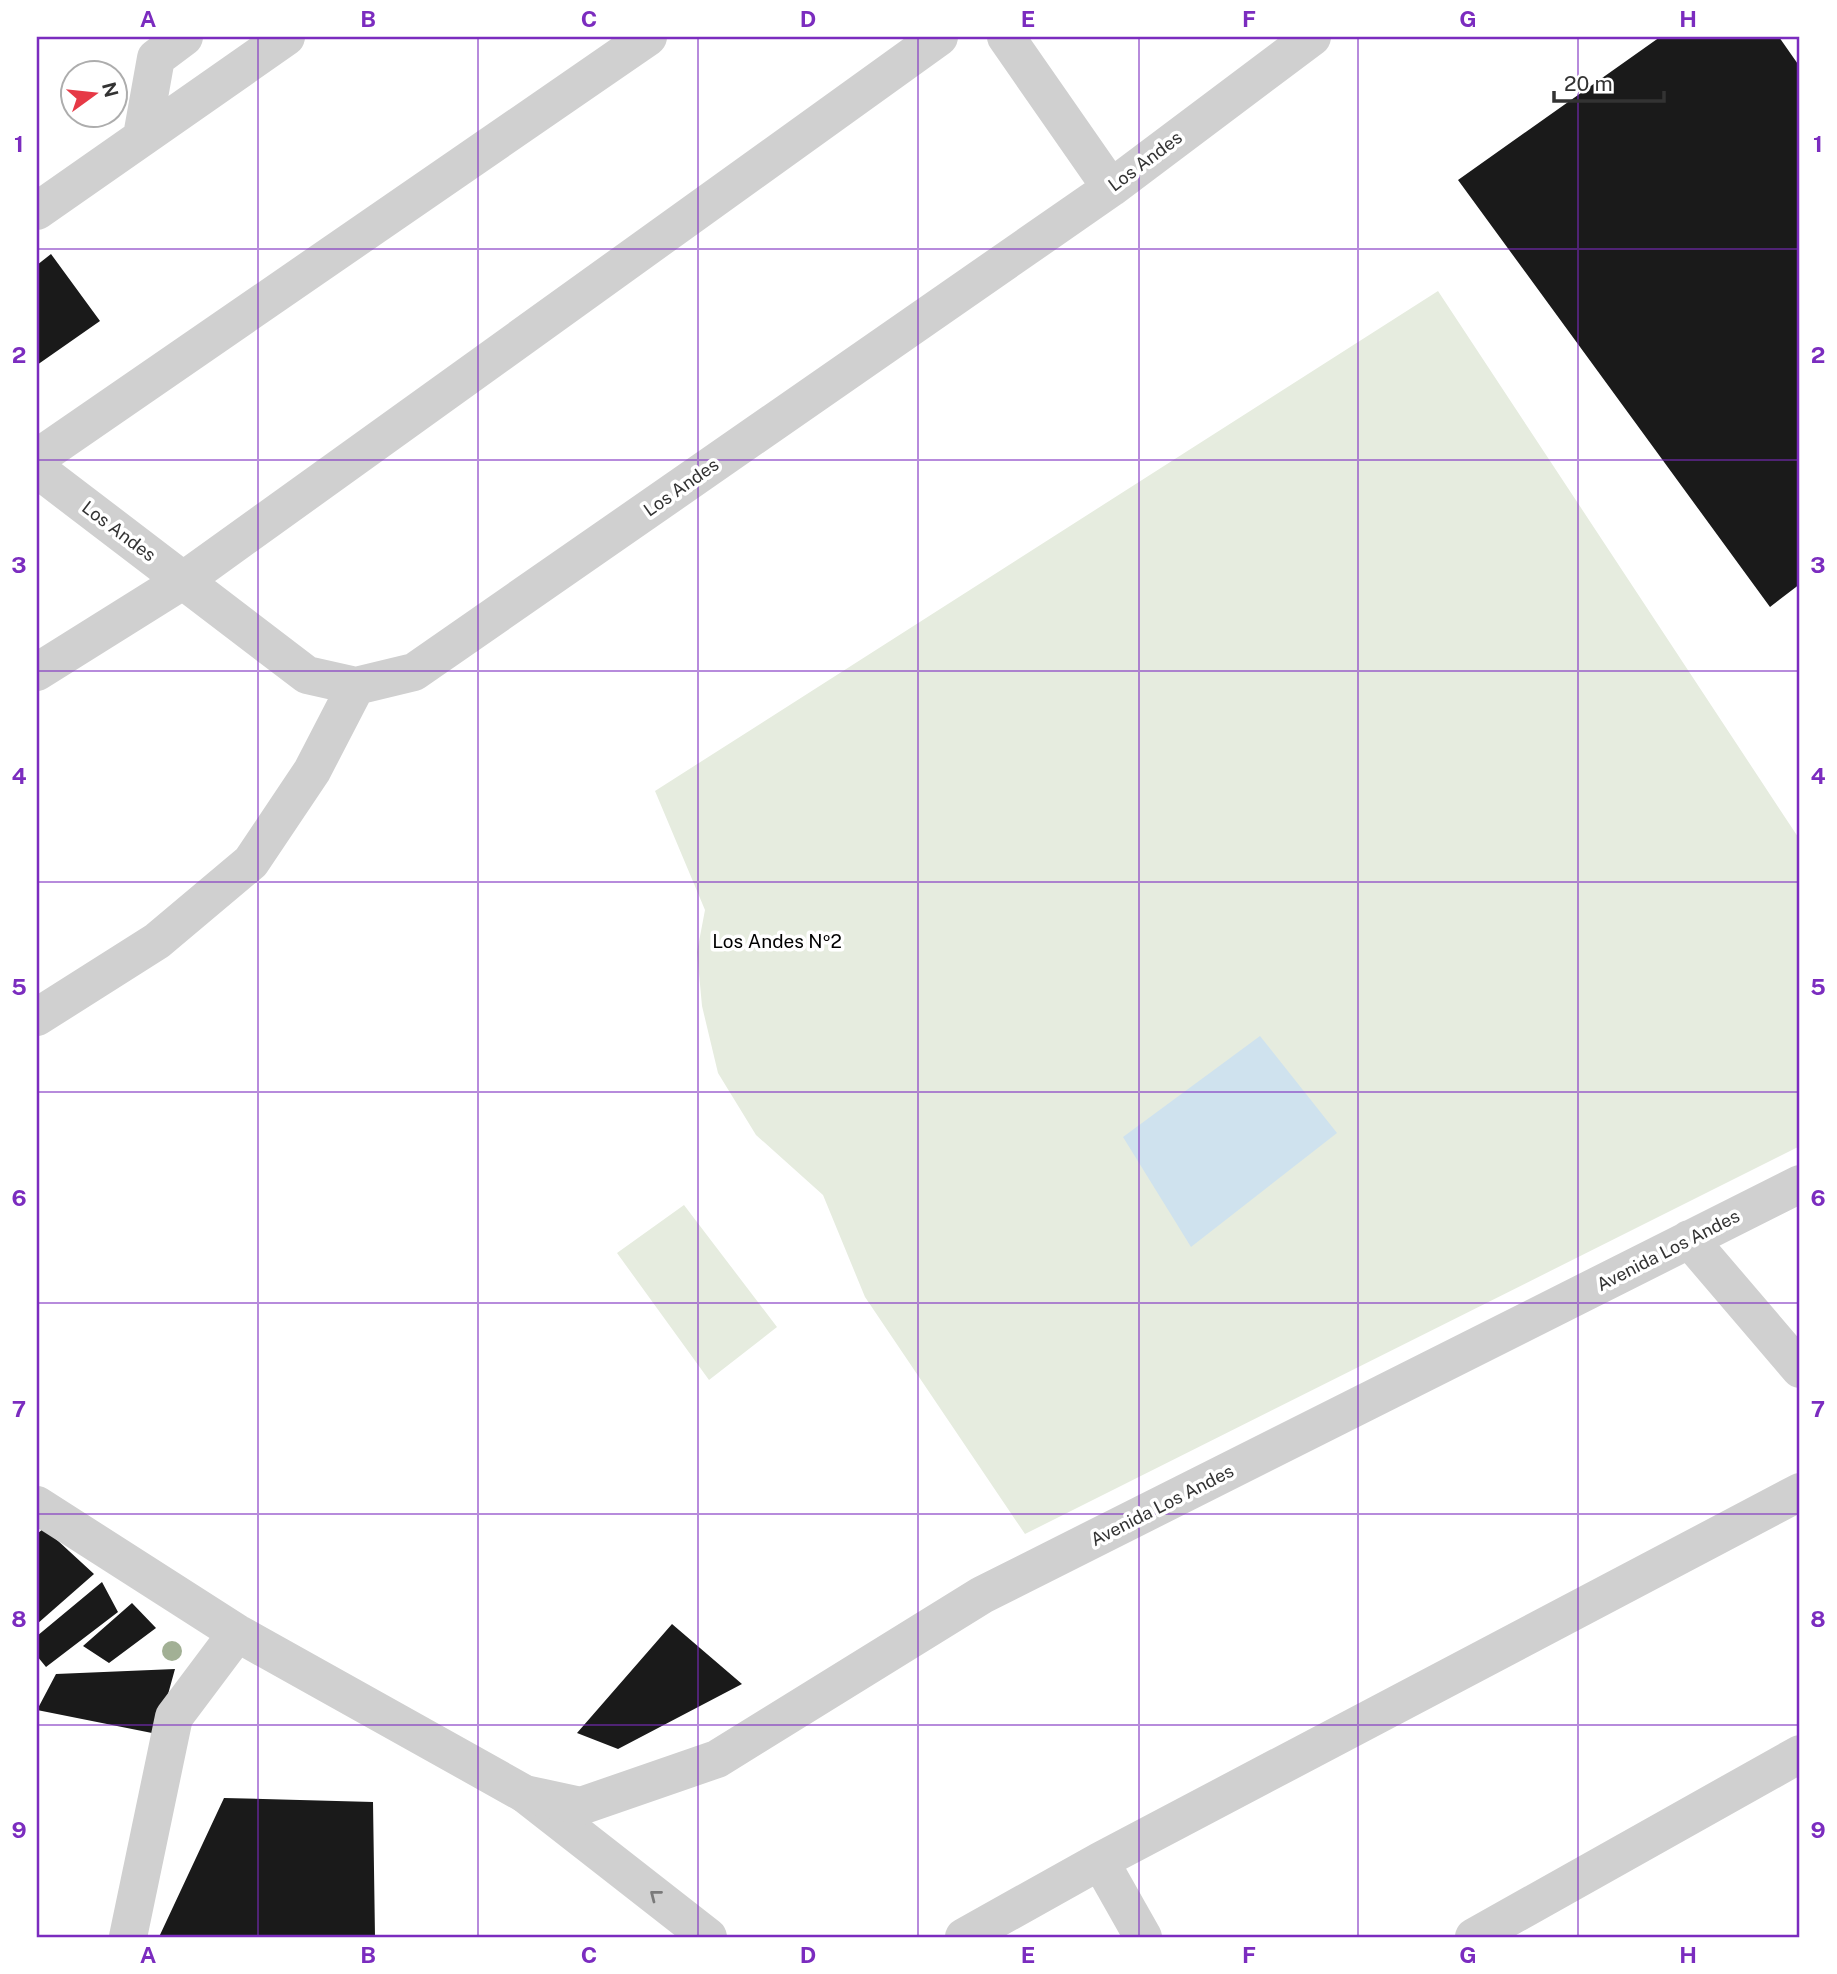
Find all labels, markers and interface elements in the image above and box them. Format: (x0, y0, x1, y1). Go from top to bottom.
text: A (140, 5, 157, 32)
text: B (360, 5, 376, 32)
text: C (581, 5, 597, 32)
text: D (800, 5, 816, 32)
text: E (1021, 5, 1035, 32)
text: F (1242, 5, 1256, 32)
text: G (1459, 5, 1477, 32)
text: H (1679, 5, 1697, 32)
north arrow (60, 60, 130, 130)
scale bar (1554, 60, 1664, 104)
text: 20 m (1564, 71, 1613, 96)
text: N (98, 80, 123, 100)
street label: Los Andes (1104, 127, 1186, 195)
text: 1 (14, 130, 24, 157)
text: 1 (1813, 130, 1823, 157)
text: 2 (12, 341, 26, 368)
text: 2 (1811, 341, 1825, 368)
street label: Los Andes (639, 454, 723, 520)
street label: Los Andes (78, 497, 160, 565)
text: 3 (11, 551, 27, 578)
text: 3 (1810, 551, 1826, 578)
text: 4 (11, 762, 27, 789)
text: 4 (1810, 762, 1826, 789)
district label: Los Andes Nº2 (712, 930, 842, 952)
text: 5 (11, 973, 27, 1000)
text: 5 (1810, 973, 1826, 1000)
text: 6 (11, 1184, 27, 1211)
text: 6 (1810, 1184, 1826, 1211)
street label: Avenida Los Andes (1593, 1205, 1743, 1295)
text: 7 (12, 1395, 26, 1422)
text: 7 (1811, 1395, 1825, 1422)
street label: Avenida Los Andes (1087, 1460, 1237, 1550)
text: 8 (11, 1605, 27, 1632)
text: 8 (1810, 1605, 1826, 1632)
text: 9 (11, 1816, 27, 1843)
text: 9 (1810, 1816, 1826, 1843)
one-way arrow (650, 1891, 662, 1904)
text: A (140, 1941, 157, 1968)
text: B (360, 1941, 376, 1968)
text: C (581, 1941, 597, 1968)
text: D (800, 1941, 816, 1968)
text: E (1021, 1941, 1035, 1968)
text: F (1242, 1941, 1256, 1968)
text: G (1459, 1941, 1477, 1968)
text: H (1679, 1941, 1697, 1968)

